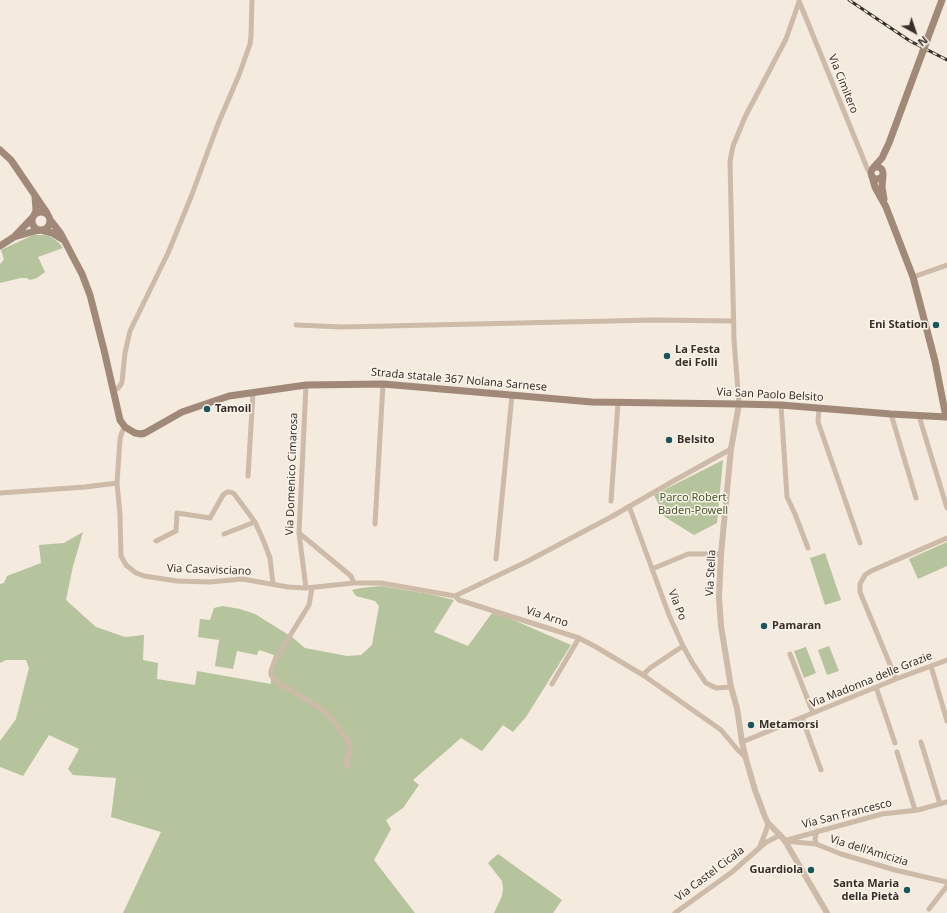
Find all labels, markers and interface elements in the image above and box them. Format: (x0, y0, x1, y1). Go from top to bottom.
north arrow (895, 12, 935, 52)
text: N (915, 33, 931, 50)
street label: Via Cimitero (825, 53, 861, 115)
place label: Eni Station (869, 318, 928, 332)
marker: Eni Station (931, 320, 941, 330)
place label: La Festa dei Folli (675, 343, 720, 369)
marker: La Festa dei Folli (662, 351, 672, 361)
street label: Strada statale 367 Nolana Sarnese (370, 366, 548, 394)
street label: Via San Paolo Belsito (716, 386, 824, 404)
place label: Tamoil (215, 402, 251, 416)
marker: Tamoil (202, 404, 212, 414)
street label: Via Domenico Cimarosa (283, 412, 301, 536)
place label: Belsito (677, 433, 715, 447)
marker: Belsito (664, 435, 674, 445)
park label: Parco Robert Baden-Powell (658, 491, 728, 517)
street label: Via Stella (703, 549, 719, 597)
street label: Via Casavisciano (167, 562, 251, 578)
street label: Via Po (665, 588, 689, 622)
street label: Via Arno (524, 604, 570, 630)
place label: Pamaran (772, 619, 821, 633)
marker: Pamaran (759, 621, 769, 631)
street label: Via Madonna delle Grazie (808, 649, 934, 711)
place label: Metamorsi (759, 718, 819, 732)
marker: Metamorsi (746, 720, 756, 730)
street label: Via San Francesco (801, 796, 893, 832)
street label: Via dell'Amicizia (828, 833, 910, 869)
street label: Via Castel Cicala (673, 844, 747, 904)
place label: Guardiola (750, 863, 803, 877)
marker: Guardiola (806, 865, 816, 875)
place label: Santa Maria della Pietà (833, 877, 899, 903)
marker: Santa Maria della Pietà (902, 885, 912, 895)

